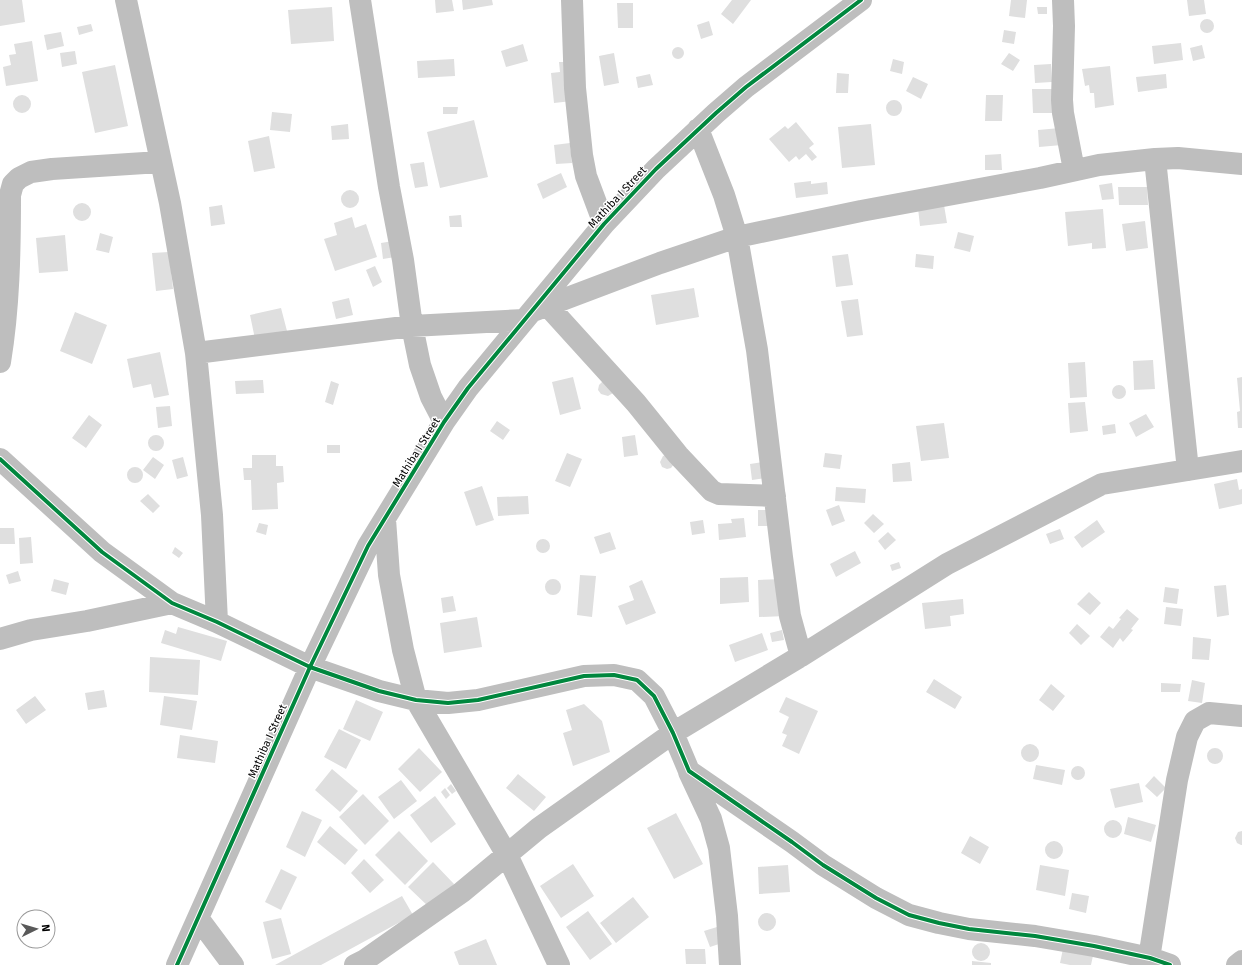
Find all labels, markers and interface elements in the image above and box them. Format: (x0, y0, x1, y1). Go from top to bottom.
street label: Mathiba I Street (586, 164, 649, 231)
street label: Mathiba I Street (390, 415, 443, 489)
street label: Mathiba I Street (245, 702, 290, 780)
north arrow (16, 909, 56, 949)
text: N (39, 924, 52, 932)

